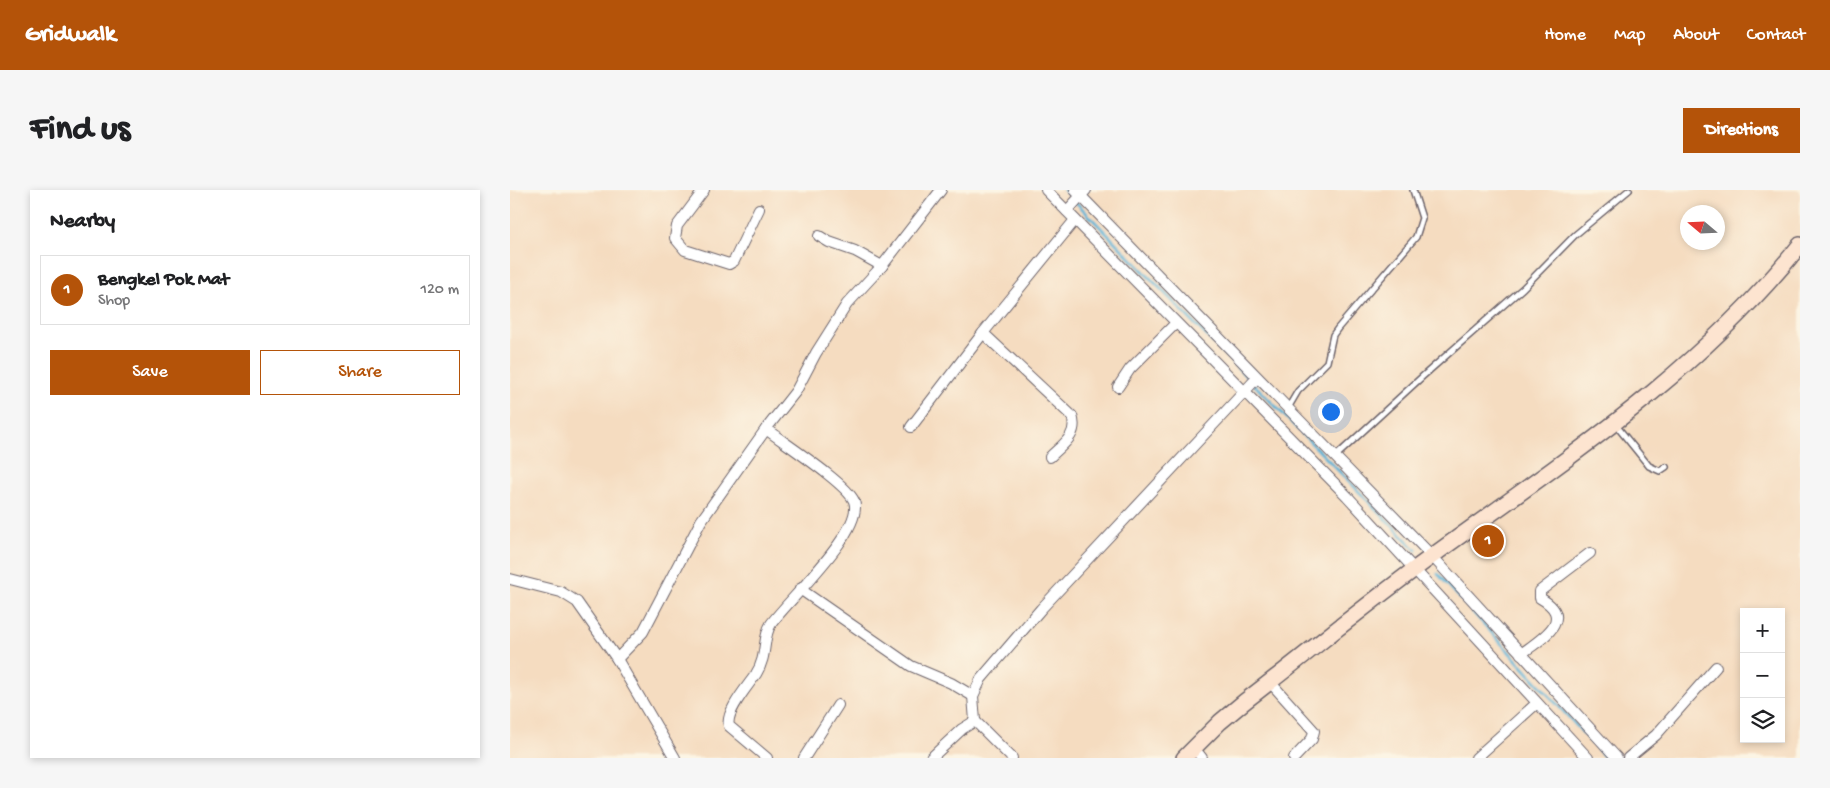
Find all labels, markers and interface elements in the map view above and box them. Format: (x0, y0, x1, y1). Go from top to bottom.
text: Gridwalk (25, 21, 116, 50)
text: Home (1544, 25, 1586, 46)
text: Map (1614, 25, 1645, 46)
text: About (1673, 25, 1719, 46)
text: Contact (1747, 25, 1805, 46)
button: Directions (1683, 108, 1800, 153)
text: Find us (30, 110, 130, 151)
north arrow (1680, 205, 1725, 250)
text: Nearby (50, 210, 115, 235)
text: Bengkel Pok Mat (98, 269, 229, 292)
text: 1 (64, 281, 70, 300)
text: 120 m (420, 281, 459, 300)
text: Shop (98, 292, 130, 311)
button: Save (50, 350, 250, 395)
button: Share (260, 350, 460, 395)
your location (1318, 399, 1344, 425)
pin: 1 (1472, 522, 1504, 560)
map controls (1740, 608, 1785, 743)
button: + (1740, 608, 1785, 653)
button: − (1740, 653, 1785, 698)
button: layers (1740, 698, 1785, 743)

